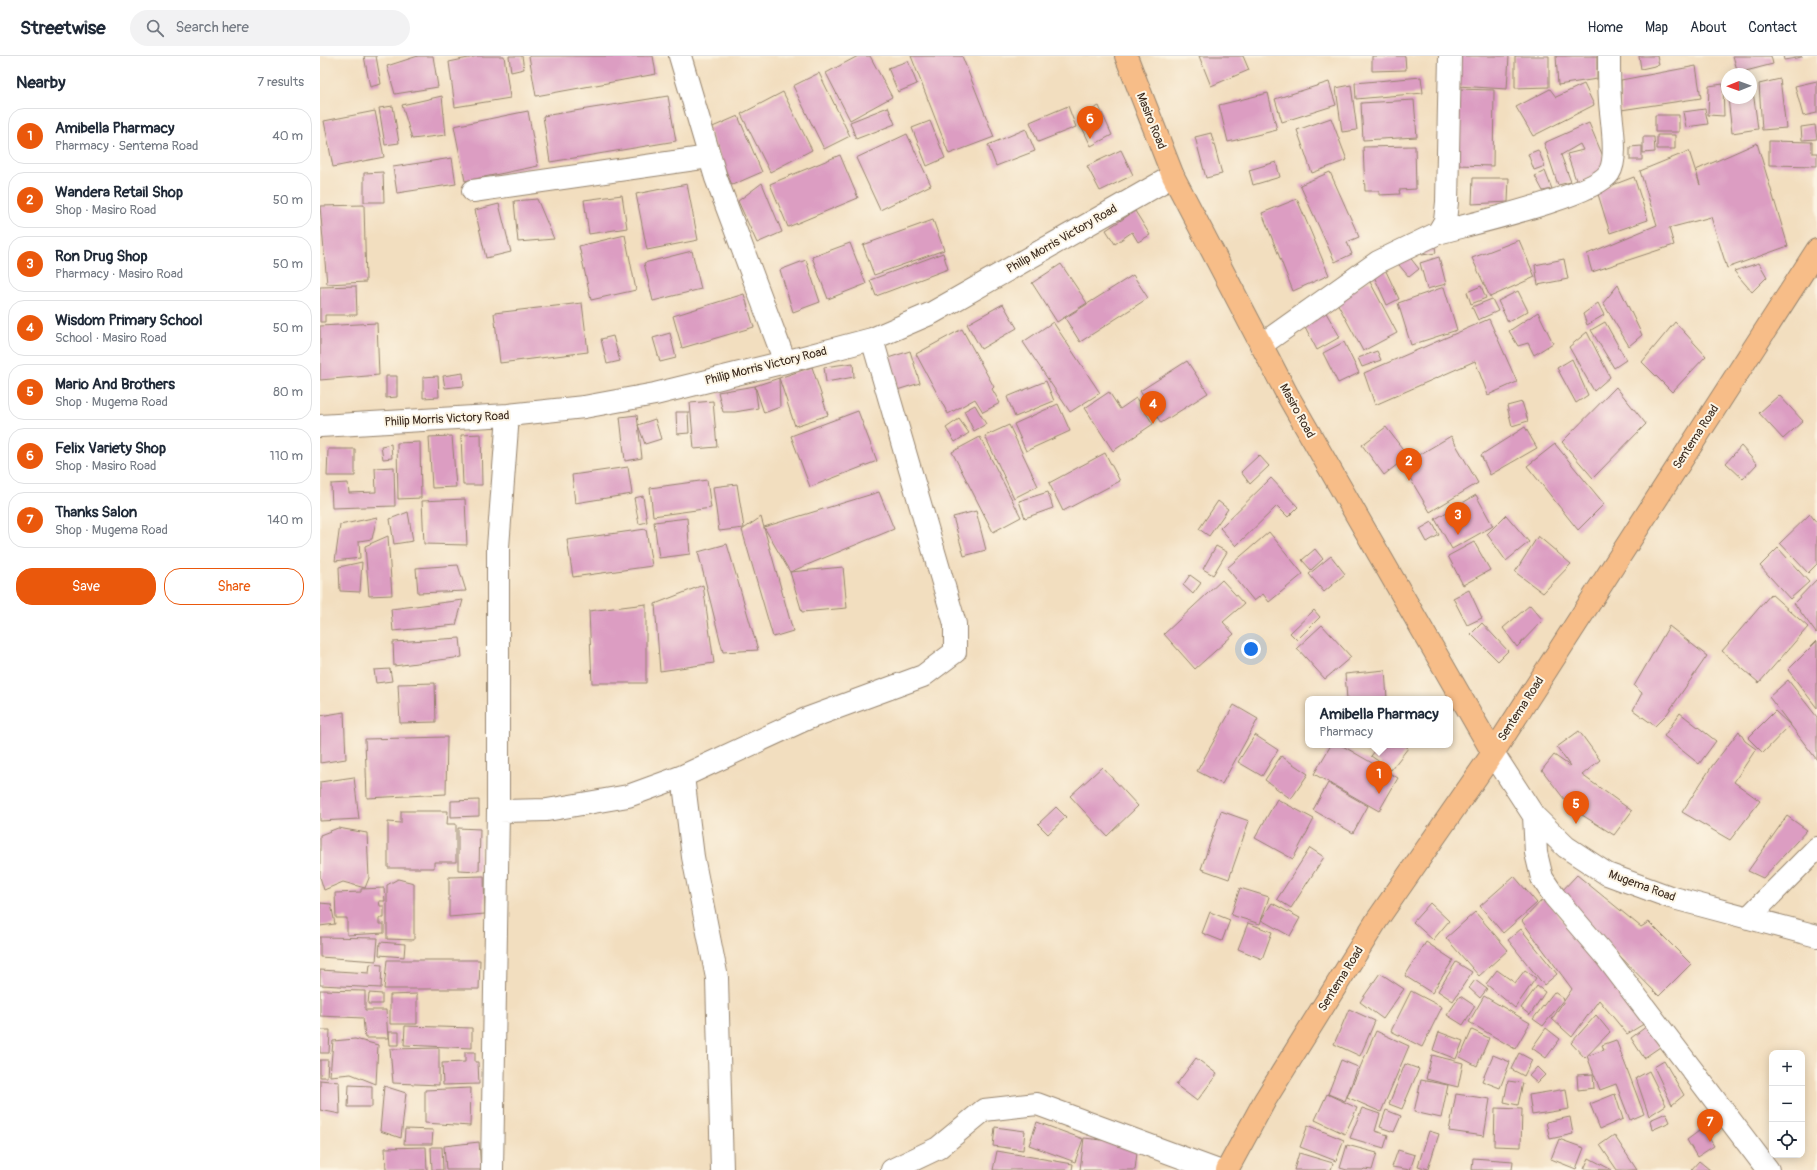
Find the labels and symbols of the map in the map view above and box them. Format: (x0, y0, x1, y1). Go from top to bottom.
north arrow (1721, 68, 1757, 104)
street label: Masiro Road (1133, 91, 1169, 152)
pin: 6 (1077, 106, 1103, 139)
street label: Philip Morris Victory Road (1004, 201, 1120, 277)
street label: Philip Morris Victory Road (703, 344, 829, 388)
street label: Masiro Road (1276, 381, 1318, 441)
pin: 4 (1140, 391, 1166, 424)
street label: Sentema Road (1670, 402, 1722, 472)
street label: Philip Morris Victory Road (384, 408, 510, 430)
pin: 2 (1396, 448, 1422, 481)
pin: 3 (1445, 502, 1471, 535)
your location (1241, 639, 1261, 659)
street label: Sentema Road (1495, 674, 1547, 744)
pin: 1 (1366, 761, 1392, 794)
pin: 5 (1563, 791, 1589, 824)
street label: Mugema Road (1606, 867, 1678, 905)
street label: Sentema Road (1315, 944, 1367, 1014)
pin: 7 (1697, 1109, 1723, 1142)

